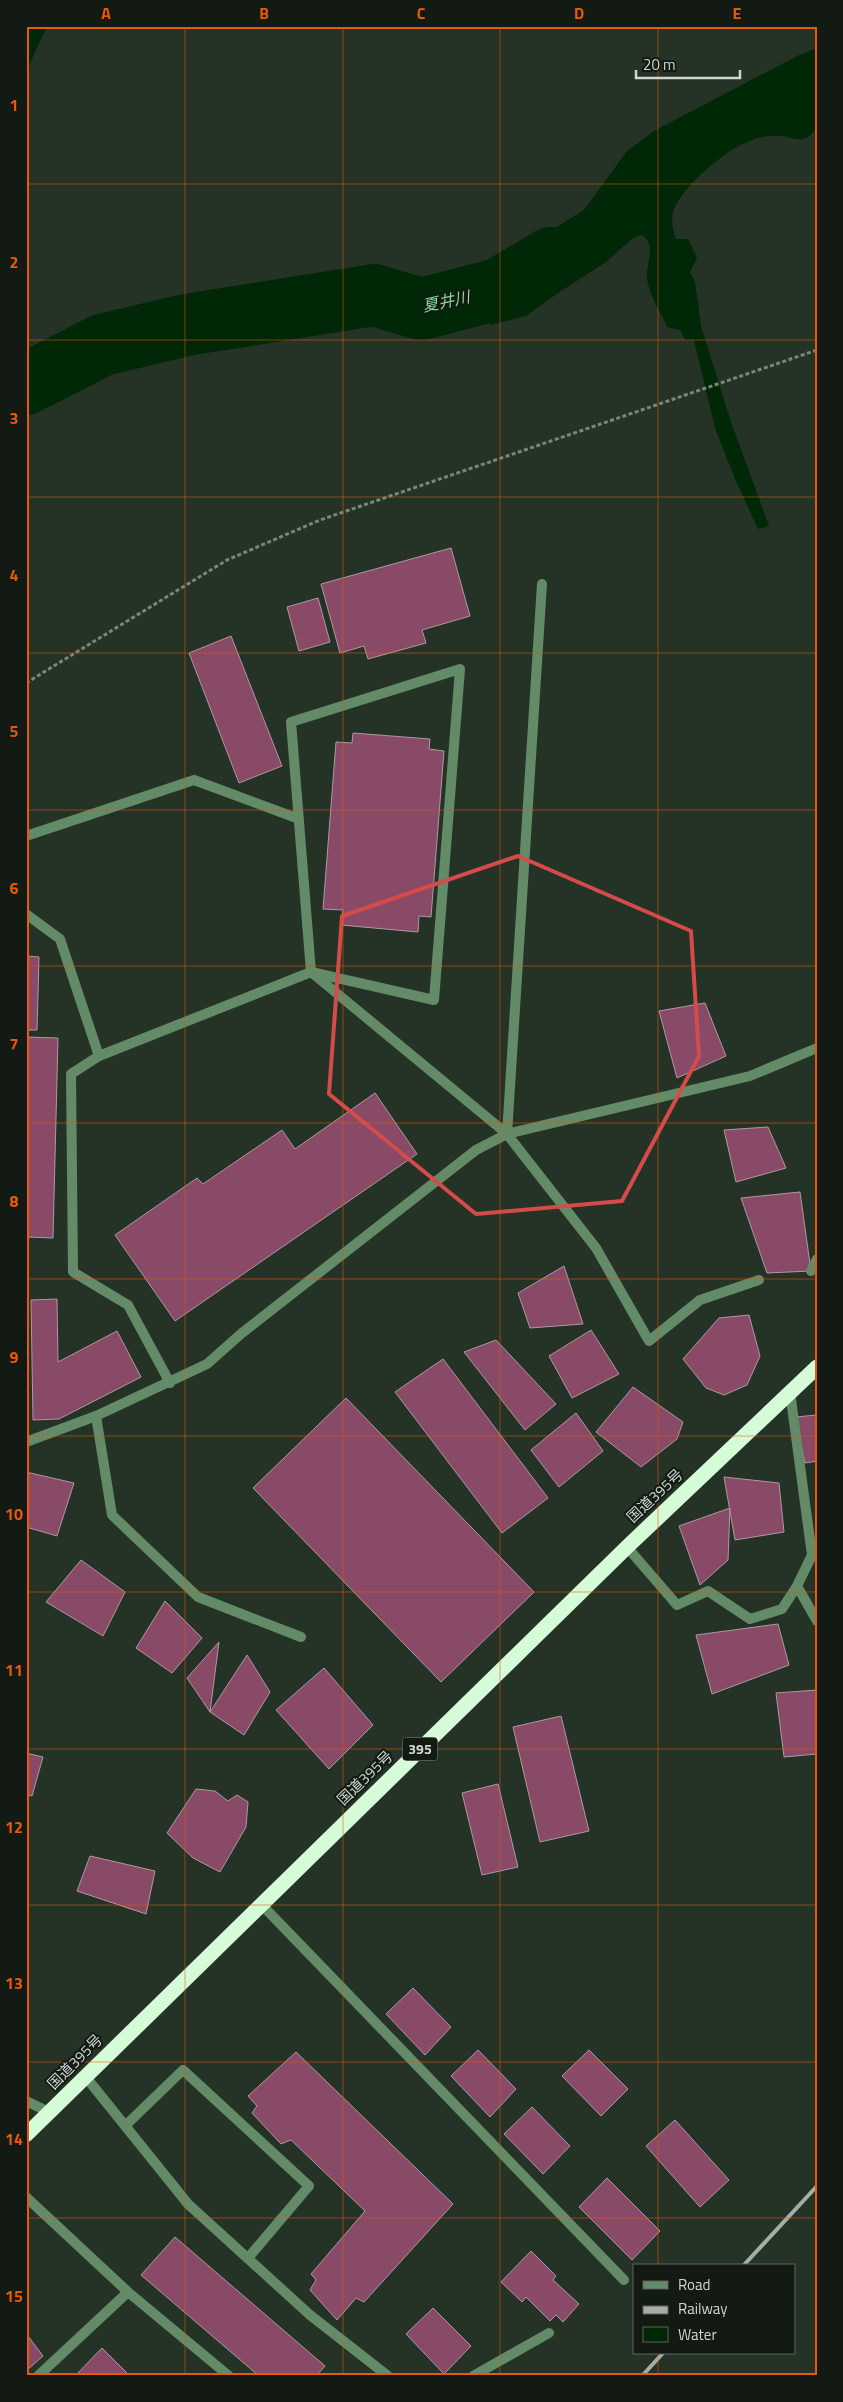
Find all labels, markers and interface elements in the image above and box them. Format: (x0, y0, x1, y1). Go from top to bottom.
text: A (101, 1, 111, 25)
text: B (259, 1, 269, 25)
text: C (417, 1, 426, 25)
text: D (574, 1, 584, 25)
text: E (733, 1, 742, 25)
scale bar (636, 48, 739, 80)
text: 20 m (643, 53, 676, 76)
text: 1 (10, 93, 18, 117)
text: 2 (10, 250, 18, 274)
water label: 夏井川 (420, 284, 474, 318)
text: 3 (10, 406, 18, 430)
text: 4 (10, 563, 19, 587)
text: 5 (10, 719, 19, 743)
text: 6 (10, 876, 19, 900)
text: 7 (10, 1032, 18, 1056)
text: 8 (10, 1189, 19, 1213)
text: 9 (10, 1345, 19, 1369)
street label: 国道395号 (621, 1463, 688, 1528)
text: 10 (5, 1502, 23, 1526)
text: 11 (5, 1658, 23, 1682)
road number: 395 (402, 1738, 438, 1760)
street label: 国道395号 (331, 1745, 398, 1810)
text: 12 (5, 1815, 23, 1839)
text: 13 (5, 1971, 23, 1995)
street label: 国道395号 (42, 2029, 108, 2095)
text: 14 (5, 2127, 23, 2151)
legend (633, 2264, 796, 2354)
text: Road (678, 2273, 710, 2296)
text: 15 (5, 2284, 23, 2308)
text: Railway (678, 2297, 728, 2320)
text: Water (678, 2323, 717, 2346)

